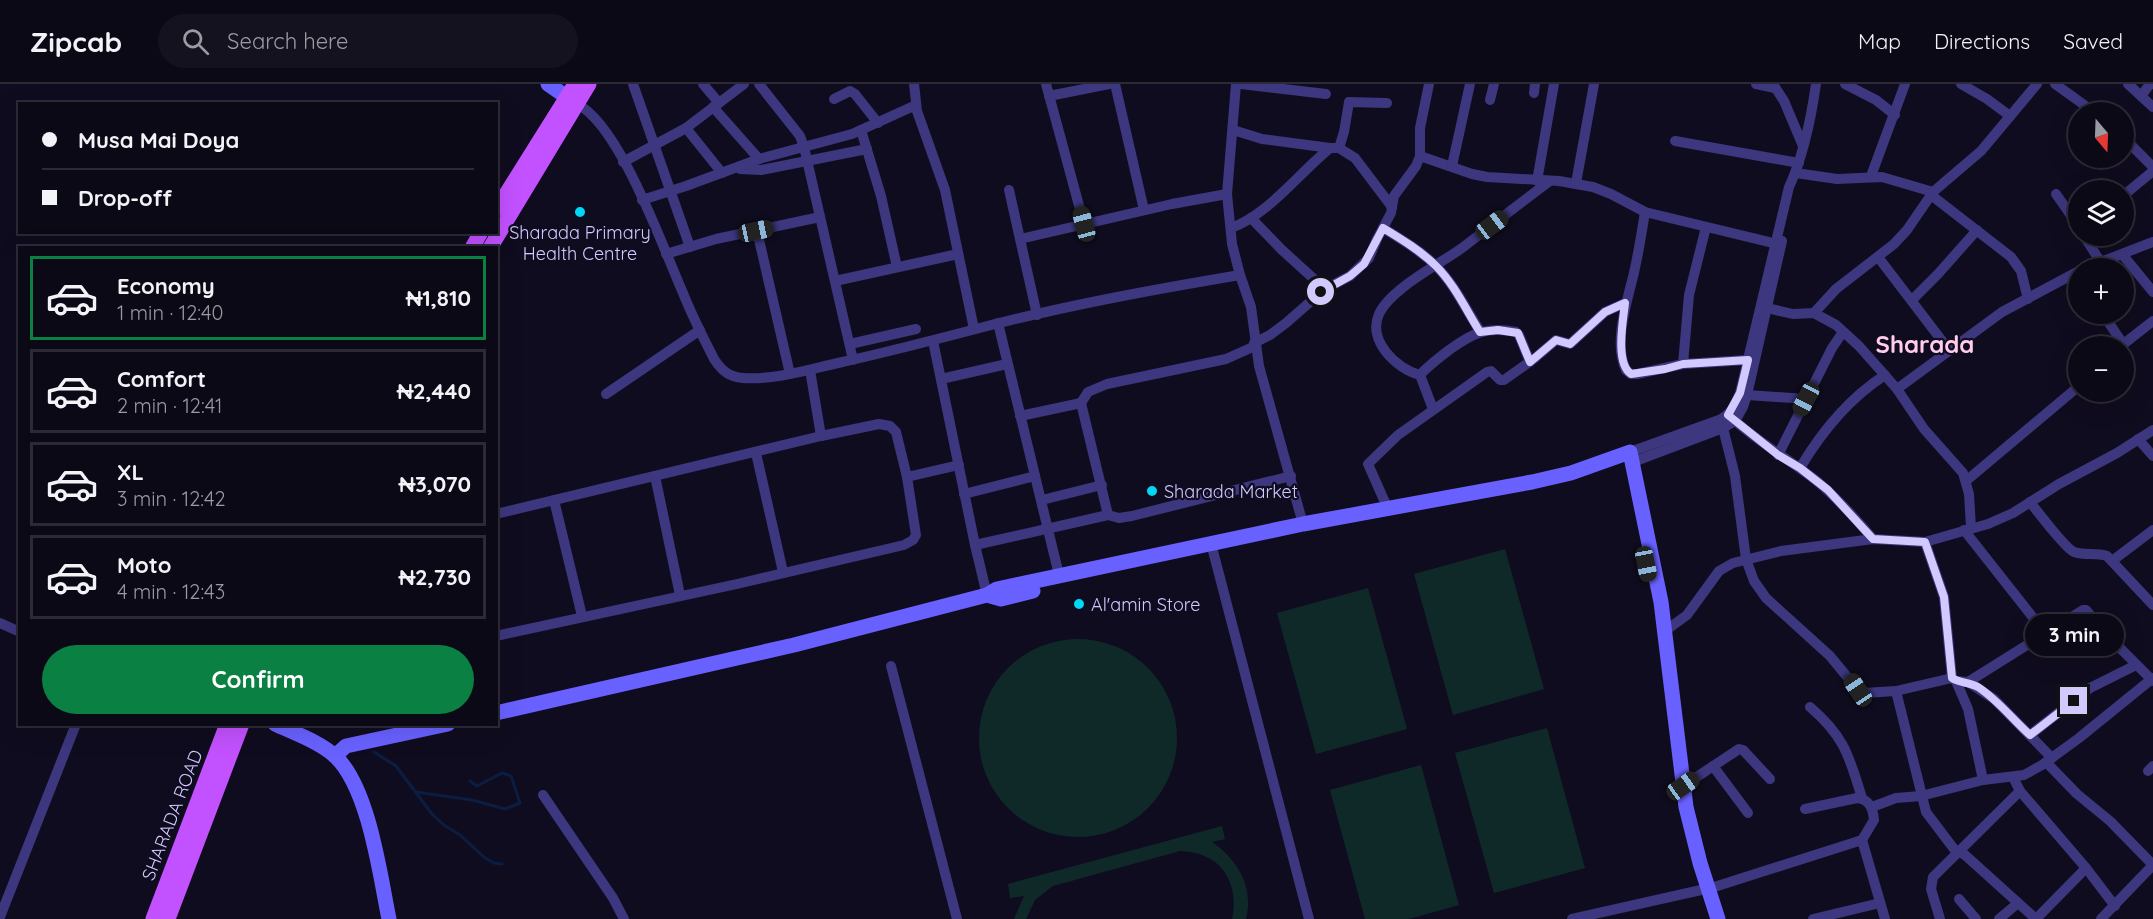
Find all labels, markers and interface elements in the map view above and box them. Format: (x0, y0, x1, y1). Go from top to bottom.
search box (158, 14, 578, 68)
text: Zipcab (30, 24, 122, 59)
icon: search (179, 25, 212, 58)
text: Search here (227, 27, 349, 55)
text: Map (1858, 28, 1901, 54)
text: Directions (1934, 28, 2030, 54)
text: Saved (2063, 28, 2123, 54)
north arrow (2068, 102, 2134, 168)
map controls (2068, 102, 2134, 402)
text: Musa Mai Doya (78, 126, 239, 154)
button: layers (2068, 180, 2134, 246)
text: Drop-off (78, 184, 172, 212)
car (1071, 204, 1097, 244)
marker: Sharada Primary Health Centre (573, 205, 587, 219)
car (1472, 207, 1512, 243)
car (737, 218, 775, 244)
place label: Sharada Primary Health Centre (509, 221, 651, 265)
button: + (2068, 258, 2134, 324)
icon: car (45, 271, 99, 325)
text: Economy (117, 272, 215, 300)
route start (1307, 278, 1334, 305)
text: ₦1,810 (406, 284, 471, 312)
text: 1 min · 12:40 (117, 300, 223, 325)
district label: Sharada (1876, 329, 1974, 359)
button: − (2068, 336, 2134, 402)
icon: car (45, 364, 99, 418)
text: Comfort (117, 365, 206, 393)
text: ₦2,440 (397, 377, 471, 405)
car (1790, 379, 1822, 419)
text: 2 min · 12:41 (117, 393, 222, 418)
icon: car (45, 457, 99, 511)
text: XL (117, 458, 144, 486)
text: ₦3,070 (399, 470, 471, 498)
place label: Sharada Market (1164, 480, 1298, 503)
marker: Sharada Market (1145, 484, 1159, 498)
text: 3 min · 12:42 (117, 486, 226, 511)
car (1634, 545, 1658, 583)
icon: car (45, 550, 99, 604)
text: Moto (117, 551, 171, 579)
text: ₦2,730 (399, 563, 471, 591)
text: 4 min · 12:43 (117, 579, 225, 604)
place label: Al'amin Store (1091, 593, 1200, 616)
marker: Al'amin Store (1072, 597, 1086, 611)
callout: 3 min (2024, 614, 2124, 656)
text: 3 min (2049, 622, 2100, 647)
button: Confirm (42, 645, 474, 714)
car (1840, 670, 1876, 710)
route end (2060, 687, 2087, 714)
street label: SHARADA ROAD (137, 746, 207, 884)
car (1663, 768, 1703, 804)

